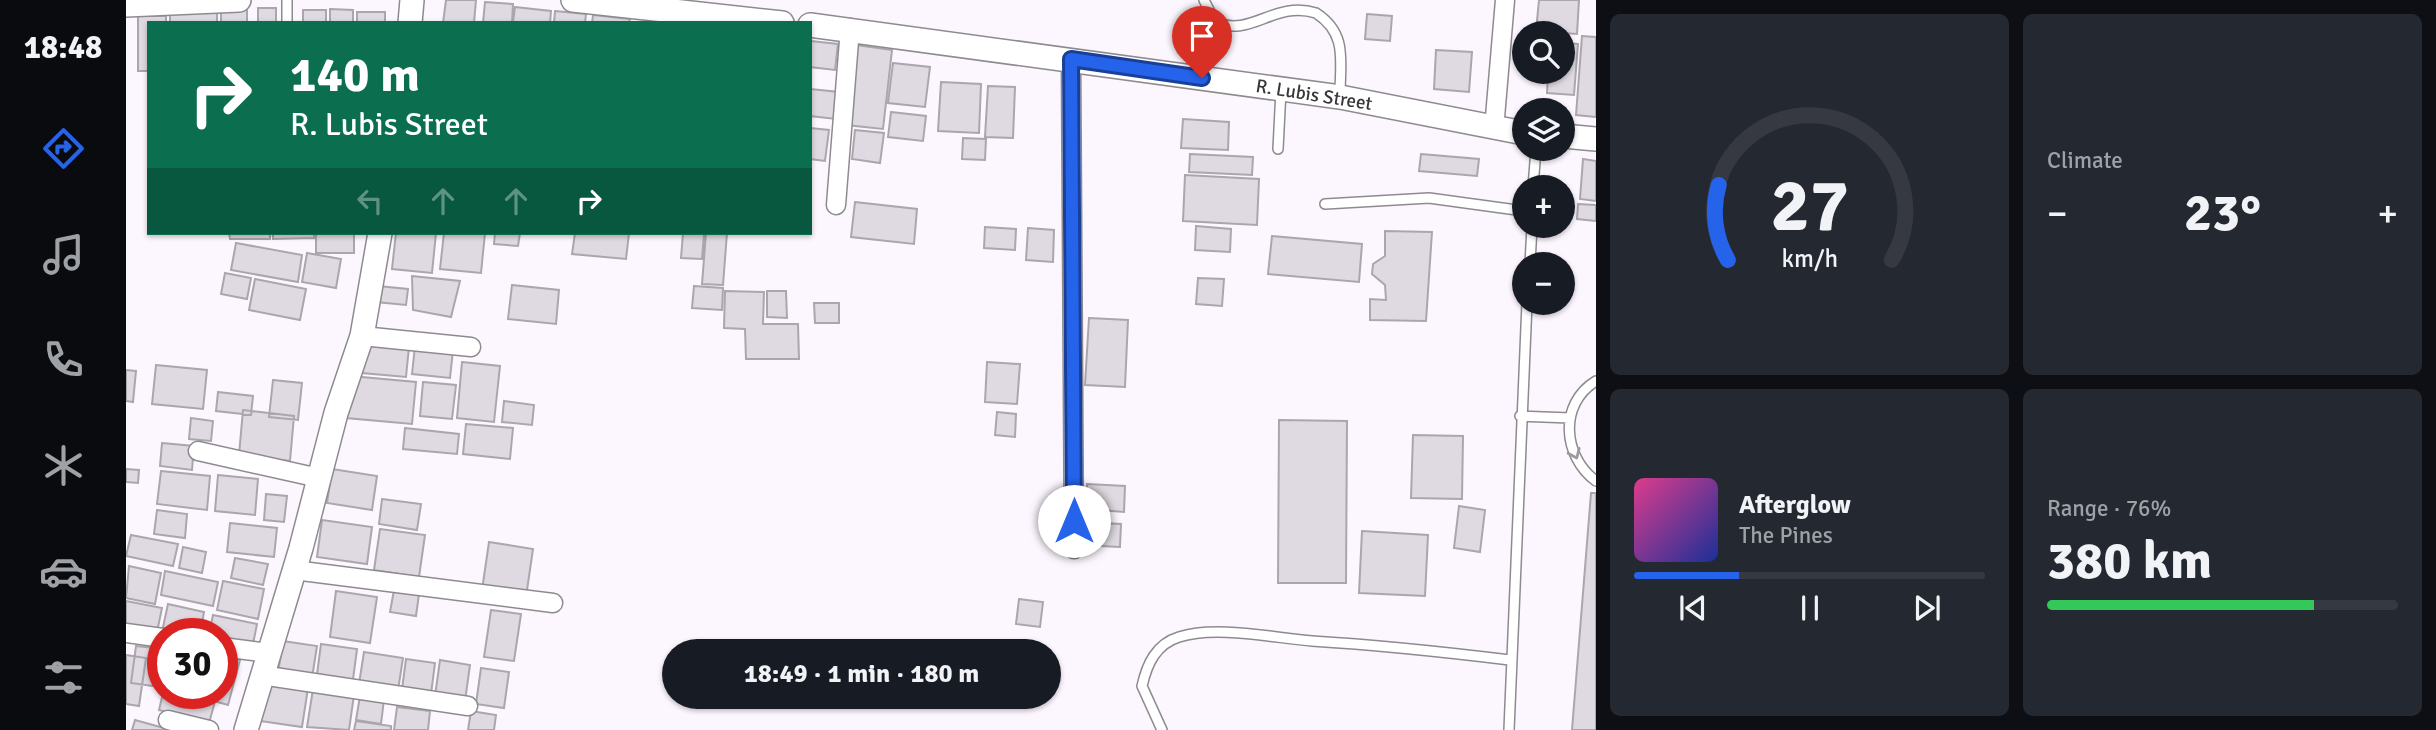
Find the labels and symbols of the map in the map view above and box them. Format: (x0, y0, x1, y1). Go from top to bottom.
pin (1172, 6, 1232, 78)
street label: R. Lubis Street (1254, 74, 1374, 116)
one-way arrow (1567, 447, 1581, 459)
position arrow (1037, 484, 1111, 558)
speed limit sign: 30 (147, 618, 238, 709)

